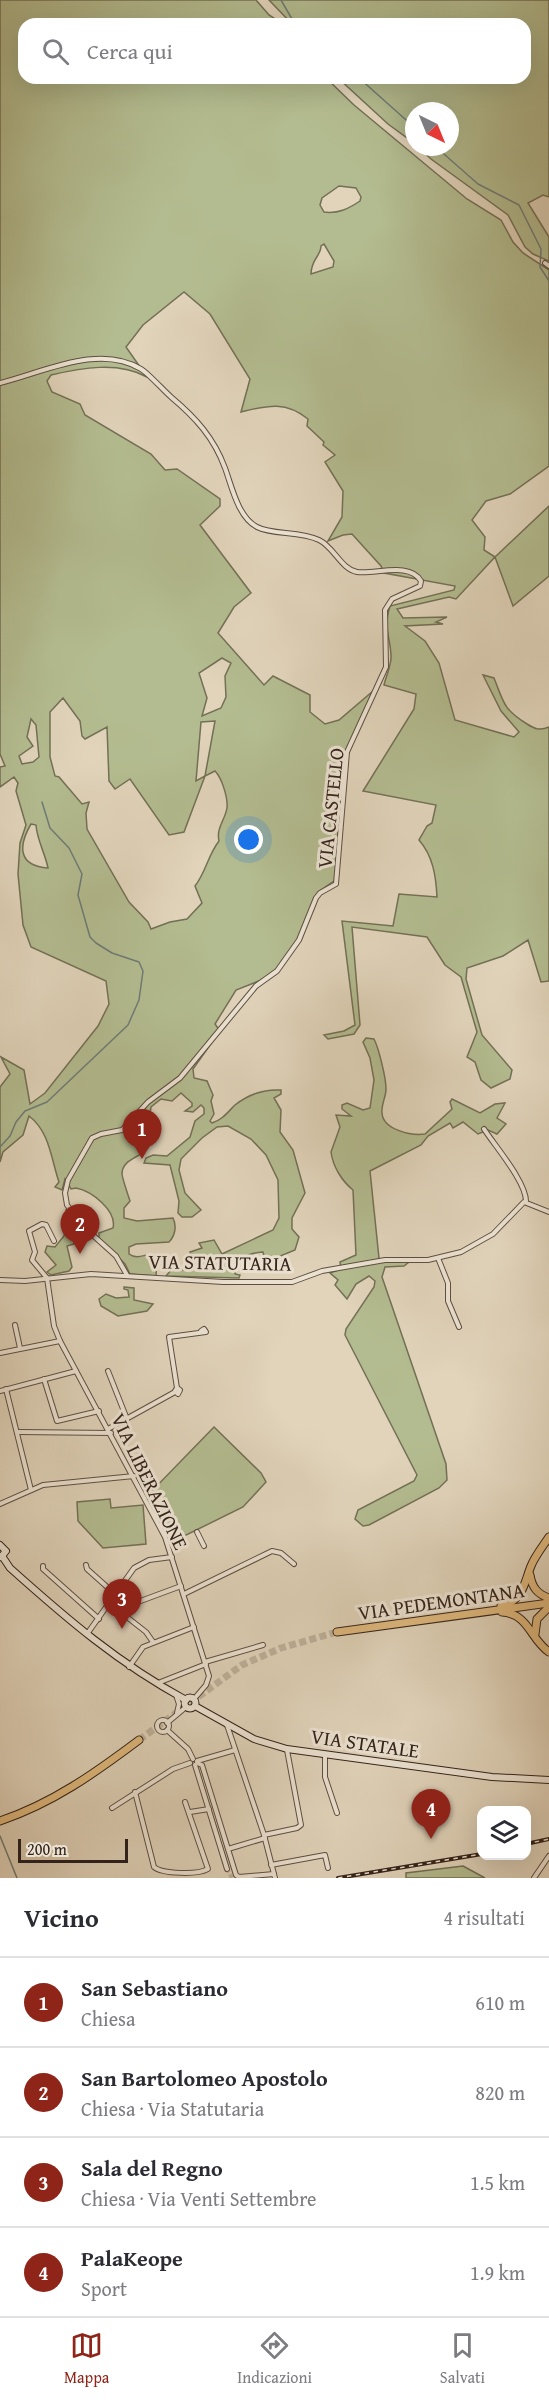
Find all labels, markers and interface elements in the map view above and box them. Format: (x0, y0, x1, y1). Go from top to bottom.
search box (18, 18, 531, 84)
icon: search (39, 35, 72, 68)
text: Cerca qui (87, 35, 173, 67)
north arrow (405, 102, 459, 156)
street label: VIA CASTELLO (309, 746, 351, 870)
your location (234, 825, 263, 854)
pin: 1 (122, 1110, 162, 1159)
pin: 2 (60, 1204, 100, 1254)
street label: VIA STATUTARIA (148, 1246, 292, 1278)
street label: VIA LIBERAZIONE (104, 1408, 196, 1554)
street label: VIA PEDEMONTANA (356, 1575, 526, 1627)
pin: 3 (102, 1580, 142, 1629)
street label: VIA STATALE (309, 1721, 421, 1765)
pin: 4 (412, 1790, 450, 1839)
map controls (477, 1806, 531, 1860)
button: layers (477, 1806, 531, 1860)
scale bar (18, 1836, 128, 1864)
text: 200 m (27, 1837, 67, 1861)
text: Vicino (24, 1898, 99, 1937)
text: 4 risultati (444, 1903, 525, 1932)
text: San Sebastiano (81, 1972, 228, 2004)
text: 1 (38, 1988, 49, 2017)
text: 610 m (475, 1988, 525, 2017)
text: Chiesa (81, 2004, 136, 2033)
text: San Bartolomeo Apostolo (81, 2062, 328, 2094)
text: 2 (38, 2078, 49, 2107)
text: 820 m (475, 2078, 525, 2107)
text: Chiesa · Via Statutaria (81, 2094, 264, 2123)
text: Sala del Regno (81, 2152, 223, 2184)
text: 3 (38, 2168, 49, 2197)
text: 1.5 km (470, 2168, 525, 2197)
text: Chiesa · Via Venti Settembre (81, 2184, 316, 2213)
text: PalaKeope (81, 2242, 183, 2274)
text: 4 (38, 2258, 49, 2287)
text: 1.9 km (470, 2258, 525, 2287)
text: Sport (81, 2274, 127, 2303)
tab: Mappa (64, 2329, 109, 2389)
tab: Indicazioni (237, 2329, 312, 2389)
tab: Salvati (440, 2329, 485, 2389)

